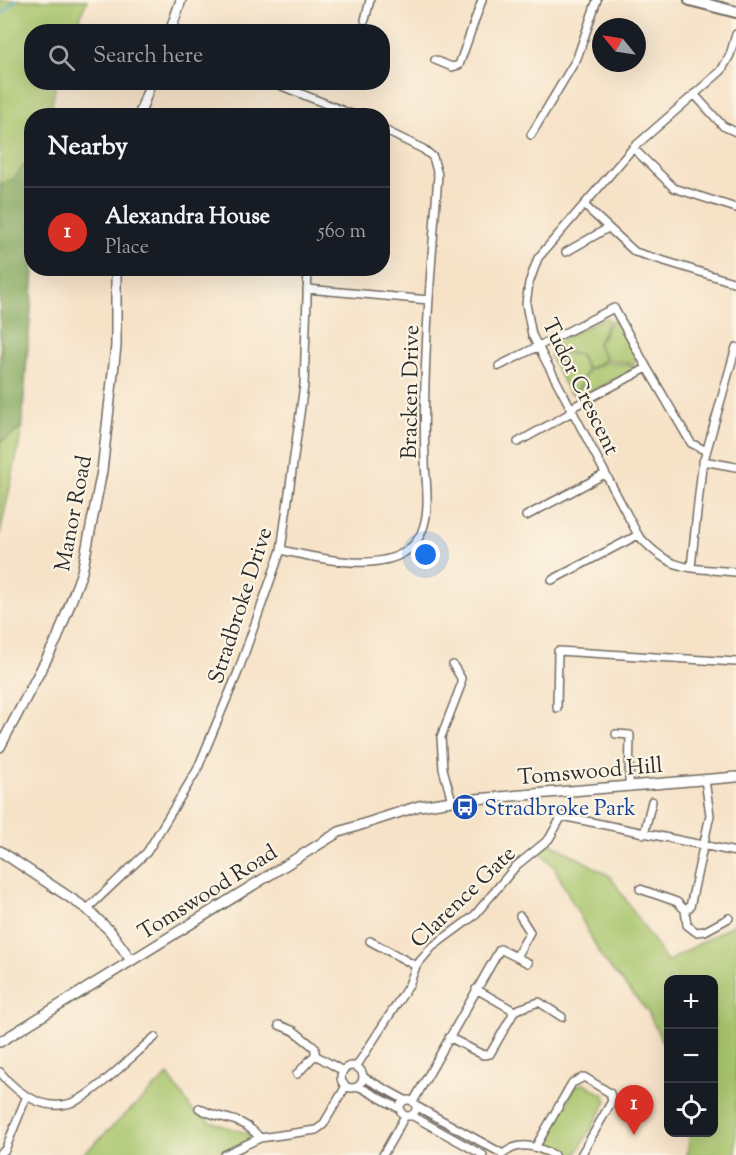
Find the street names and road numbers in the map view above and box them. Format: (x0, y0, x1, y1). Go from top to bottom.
street label: Tudor Crescent (532, 314, 626, 461)
street label: Bracken Drive (395, 325, 429, 459)
street label: Manor Road (48, 453, 102, 574)
street label: Stradbroke Drive (201, 523, 282, 688)
street label: Tomswood Hill (516, 751, 664, 795)
street label: Tomswood Road (133, 838, 284, 949)
street label: Clarence Gate (404, 840, 524, 957)

